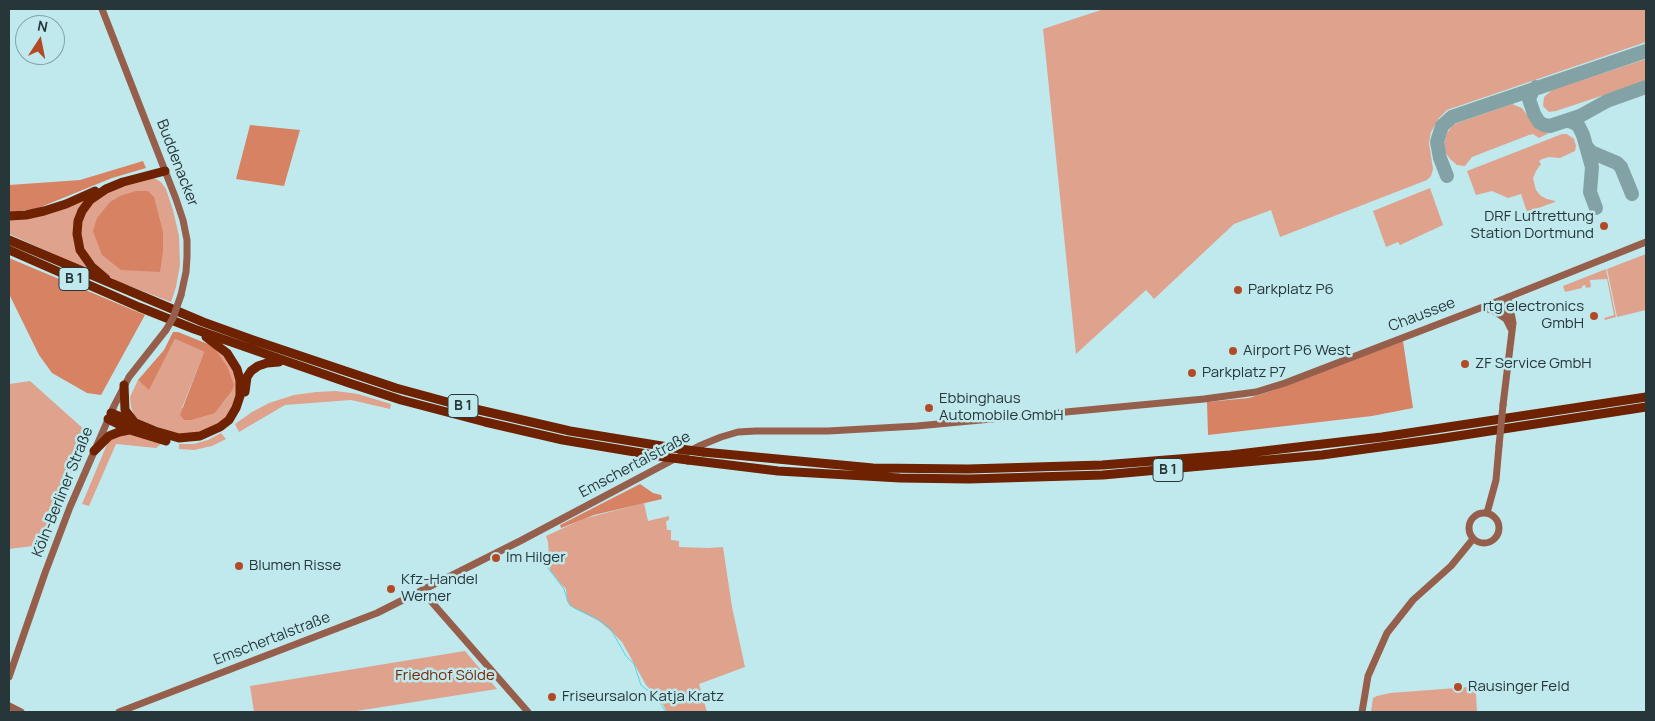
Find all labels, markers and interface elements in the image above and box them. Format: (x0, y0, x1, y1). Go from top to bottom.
north arrow (15, 15, 65, 65)
text: N (36, 15, 50, 36)
street label: Buddenacker (152, 117, 202, 209)
place label: DRF Luftrettung Station Dortmund (1470, 208, 1594, 243)
marker: DRF Luftrettung Station Dortmund (1598, 220, 1610, 232)
road number: B 1 (59, 268, 89, 290)
place label: Parkplatz P6 (1248, 281, 1334, 299)
marker: Parkplatz P6 (1232, 284, 1244, 296)
street label: Chaussee (1386, 294, 1458, 336)
place label: rtg electronics GmbH (1483, 298, 1584, 333)
marker: rtg electronics GmbH (1588, 310, 1600, 322)
place label: Airport P6 West (1243, 342, 1351, 360)
marker: Airport P6 West (1227, 345, 1239, 357)
place label: ZF Service GmbH (1475, 355, 1592, 373)
marker: ZF Service GmbH (1459, 358, 1471, 370)
place label: Parkplatz P7 (1202, 364, 1286, 382)
marker: Parkplatz P7 (1186, 367, 1198, 379)
place label: Ebbinghaus Automobile GmbH (939, 390, 1064, 425)
road number: B 1 (448, 394, 478, 418)
marker: Ebbinghaus Automobile GmbH (923, 402, 935, 414)
street label: Köln-Berliner Straße (29, 424, 97, 560)
street label: Emschertalstraße (576, 428, 694, 502)
road number: B 1 (1153, 458, 1183, 482)
place label: Im Hilger (506, 549, 566, 567)
marker: Im Hilger (490, 552, 502, 564)
place label: Blumen Risse (249, 557, 341, 575)
marker: Blumen Risse (233, 560, 245, 572)
place label: Kfz-Handel Werner (401, 571, 478, 606)
marker: Kfz-Handel Werner (385, 583, 397, 595)
street label: Emschertalstraße (211, 608, 333, 670)
park label: Friedhof Sölde (395, 667, 495, 685)
place label: Rausinger Feld (1468, 678, 1570, 696)
marker: Rausinger Feld (1452, 681, 1464, 693)
place label: Friseursalon Katja Kratz (562, 688, 724, 706)
marker: Friseursalon Katja Kratz (546, 691, 558, 703)

